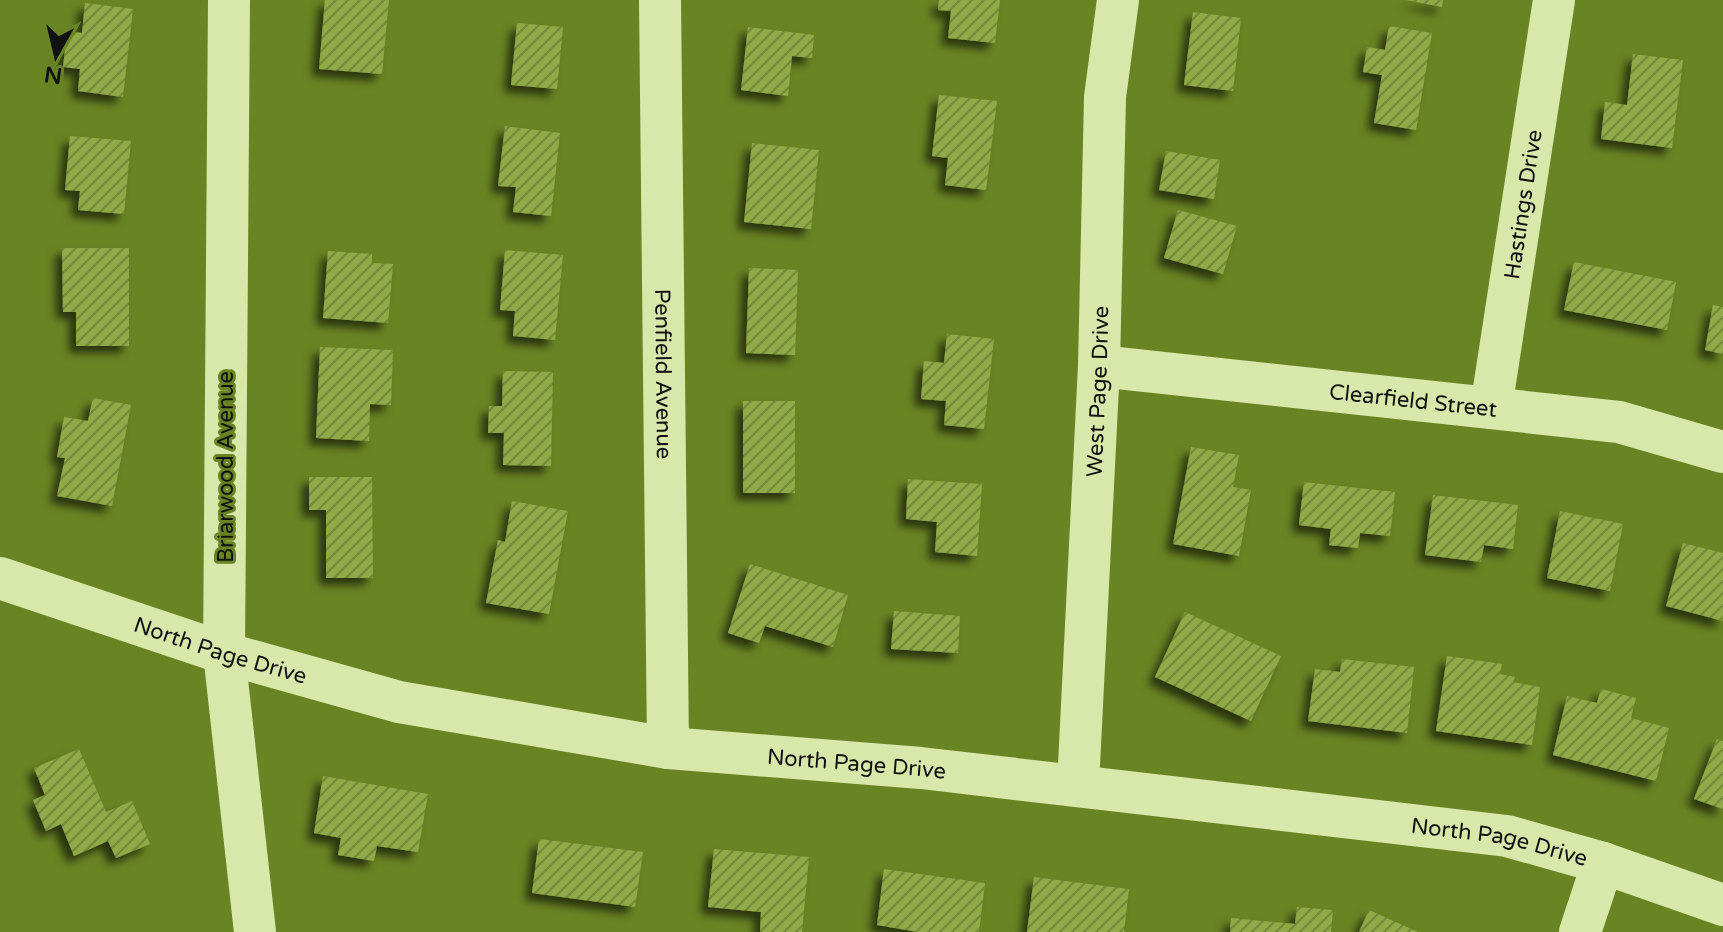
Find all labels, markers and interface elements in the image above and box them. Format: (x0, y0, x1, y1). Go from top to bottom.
north arrow (16, 16, 96, 96)
text: N (43, 61, 64, 89)
street label: Hastings Drive (1499, 128, 1548, 281)
street label: Penfield Avenue (649, 289, 677, 459)
street label: West Page Drive (1081, 306, 1114, 478)
street label: Briarwood Avenue (213, 371, 239, 563)
street label: Clearfield Street (1328, 379, 1498, 423)
street label: North Page Drive (130, 612, 310, 690)
street label: North Page Drive (766, 744, 947, 785)
street label: North Page Drive (1410, 813, 1590, 872)

